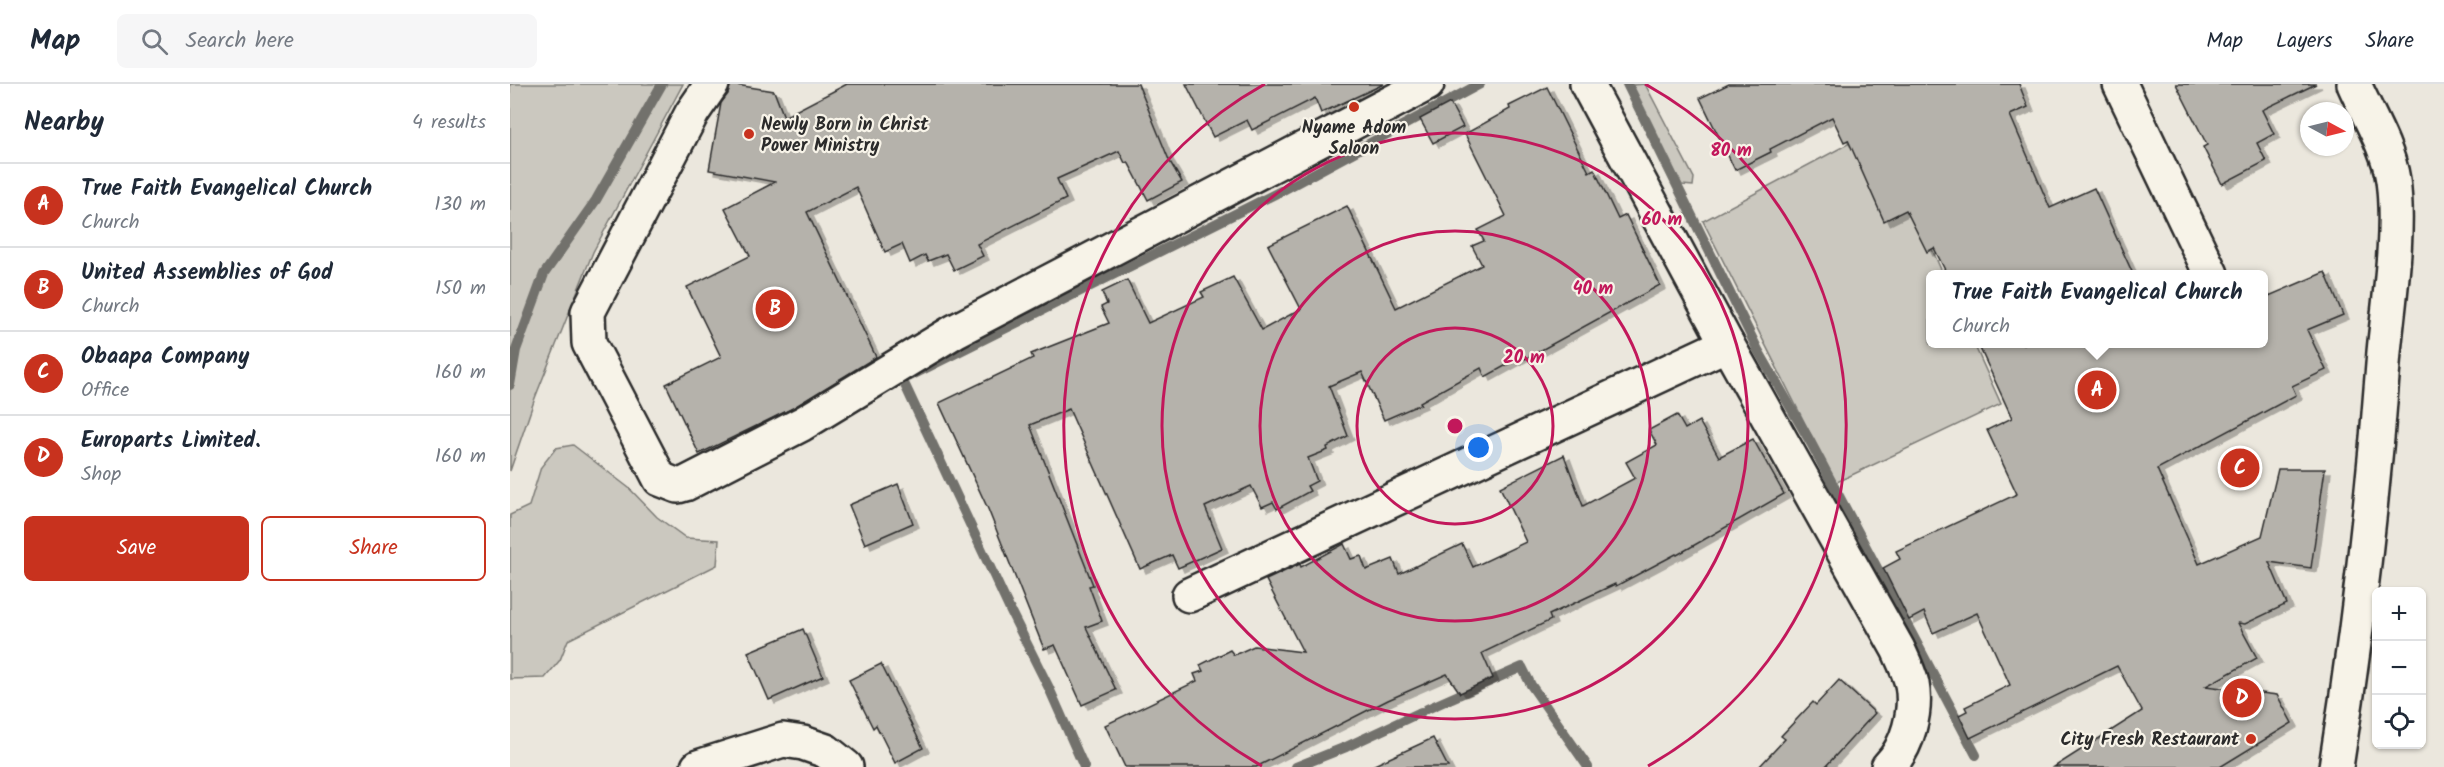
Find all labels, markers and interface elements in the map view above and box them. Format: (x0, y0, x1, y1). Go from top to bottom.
search box (117, 14, 537, 68)
text: Map (30, 19, 81, 64)
text: Search here (186, 24, 294, 59)
icon: search (138, 25, 171, 58)
text: Map (2206, 25, 2243, 58)
text: Layers (2276, 25, 2332, 58)
text: Share (2365, 25, 2414, 58)
marker: Nyame Adom Saloon (1347, 100, 1361, 114)
text: Nearby (24, 102, 104, 144)
north arrow (2300, 102, 2354, 156)
text: 4 results (412, 107, 486, 139)
place label: Newly Born in Christ Power Ministry (761, 111, 929, 161)
place label: Nyame Adom Saloon (1302, 114, 1406, 164)
marker: Newly Born in Christ Power Ministry (742, 127, 756, 141)
text: 80 m (1710, 137, 1752, 166)
text: True Faith Evangelical Church (81, 172, 372, 207)
text: A (37, 189, 50, 221)
text: 130 m (434, 189, 486, 221)
text: 60 m (1642, 206, 1683, 235)
text: Church (81, 207, 140, 239)
text: United Assemblies of God (81, 256, 333, 291)
popup (1926, 270, 2268, 348)
text: B (37, 273, 50, 305)
text: 150 m (435, 273, 486, 305)
text: 40 m (1573, 275, 1614, 304)
text: True Faith Evangelical Church (1951, 276, 2243, 311)
pin: B (756, 286, 794, 332)
text: Church (81, 291, 140, 323)
text: Church (1951, 311, 2010, 343)
text: Obaapa Company (81, 340, 249, 375)
text: 20 m (1503, 344, 1545, 373)
text: C (37, 357, 50, 389)
text: 160 m (435, 357, 486, 389)
pin: A (2078, 368, 2116, 412)
text: Office (81, 375, 129, 407)
centre of rings (1445, 416, 1465, 436)
text: Europarts Limited. (81, 424, 261, 459)
your location (1464, 433, 1493, 462)
text: D (37, 441, 50, 473)
text: 160 m (435, 441, 486, 473)
pin: C (2220, 446, 2260, 490)
text: Shop (81, 459, 121, 491)
button: Save (24, 516, 249, 581)
button: Share (261, 516, 486, 581)
map controls (2372, 587, 2426, 749)
button: + (2372, 587, 2426, 641)
button: − (2372, 641, 2426, 695)
pin: D (2222, 676, 2262, 720)
button: locate (2372, 695, 2426, 749)
place label: City Fresh Restaurant (2060, 726, 2240, 755)
marker: City Fresh Restaurant (2244, 732, 2258, 746)

